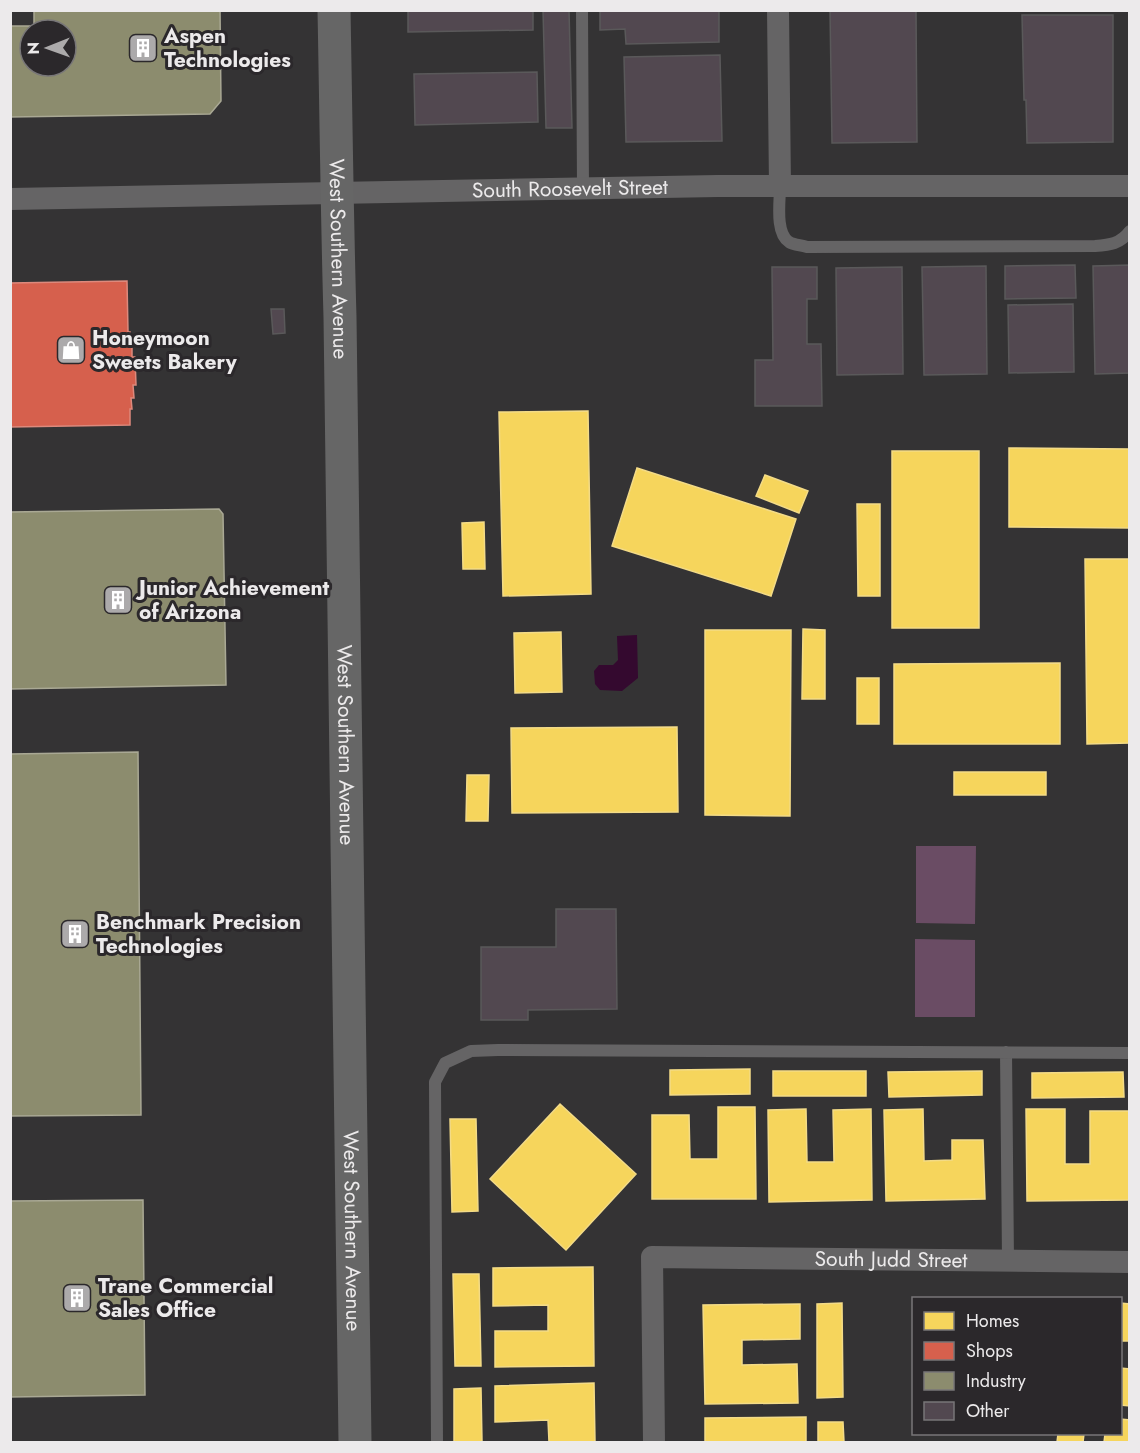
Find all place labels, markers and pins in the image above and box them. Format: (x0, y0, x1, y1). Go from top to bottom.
place label: Aspen Technologies (163, 21, 291, 75)
building icon: Aspen Technologies (127, 32, 159, 64)
place label: Honeymoon Sweets Bakery (92, 323, 238, 377)
shop icon: Honeymoon Sweets Bakery (55, 334, 87, 366)
place label: Junior Achievement of Arizona (135, 573, 330, 627)
building icon: Junior Achievement of Arizona (102, 584, 134, 616)
place label: Benchmark Precision Technologies (96, 907, 301, 961)
building icon: Benchmark Precision Technologies (59, 918, 91, 950)
place label: Trane Commercial Sales Office (98, 1271, 274, 1325)
building icon: Trane Commercial Sales Office (61, 1282, 93, 1314)

